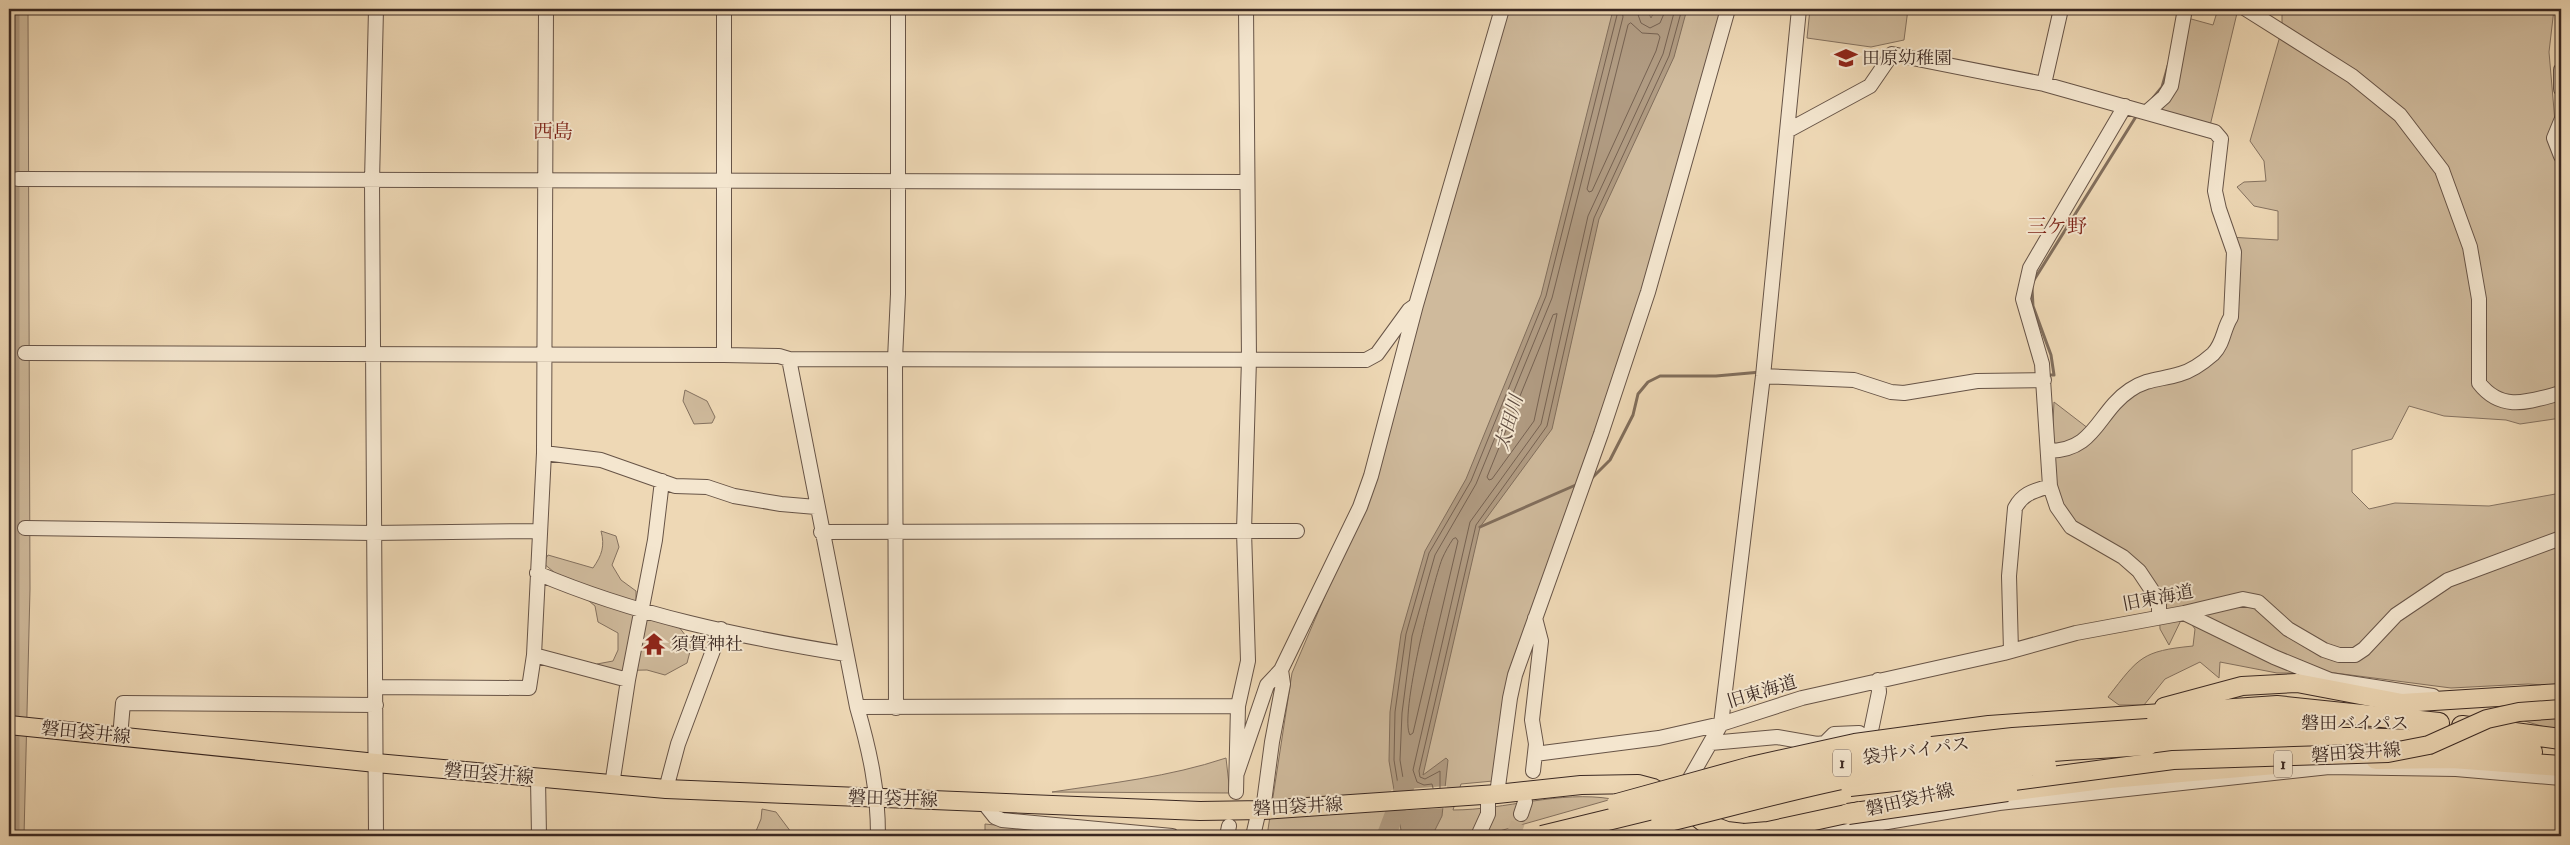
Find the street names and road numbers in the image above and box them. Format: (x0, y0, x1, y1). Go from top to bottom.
street label: 旧東海道 (2120, 580, 2196, 616)
street label: 旧東海道 (1724, 670, 1800, 714)
street label: 磐田バイパス (2301, 712, 2409, 735)
street label: 磐田袋井線 (40, 717, 132, 749)
street label: 袋井バイパス (1861, 732, 1971, 770)
street label: 磐田袋井線 (2310, 738, 2402, 768)
road number: 1 (1833, 750, 1851, 776)
road number: 1 (2274, 751, 2292, 778)
street label: 磐田袋井線 (443, 759, 535, 789)
street label: 磐田袋井線 (1864, 779, 1956, 821)
street label: 磐田袋井線 (848, 786, 938, 812)
street label: 磐田袋井線 (1252, 793, 1344, 821)

